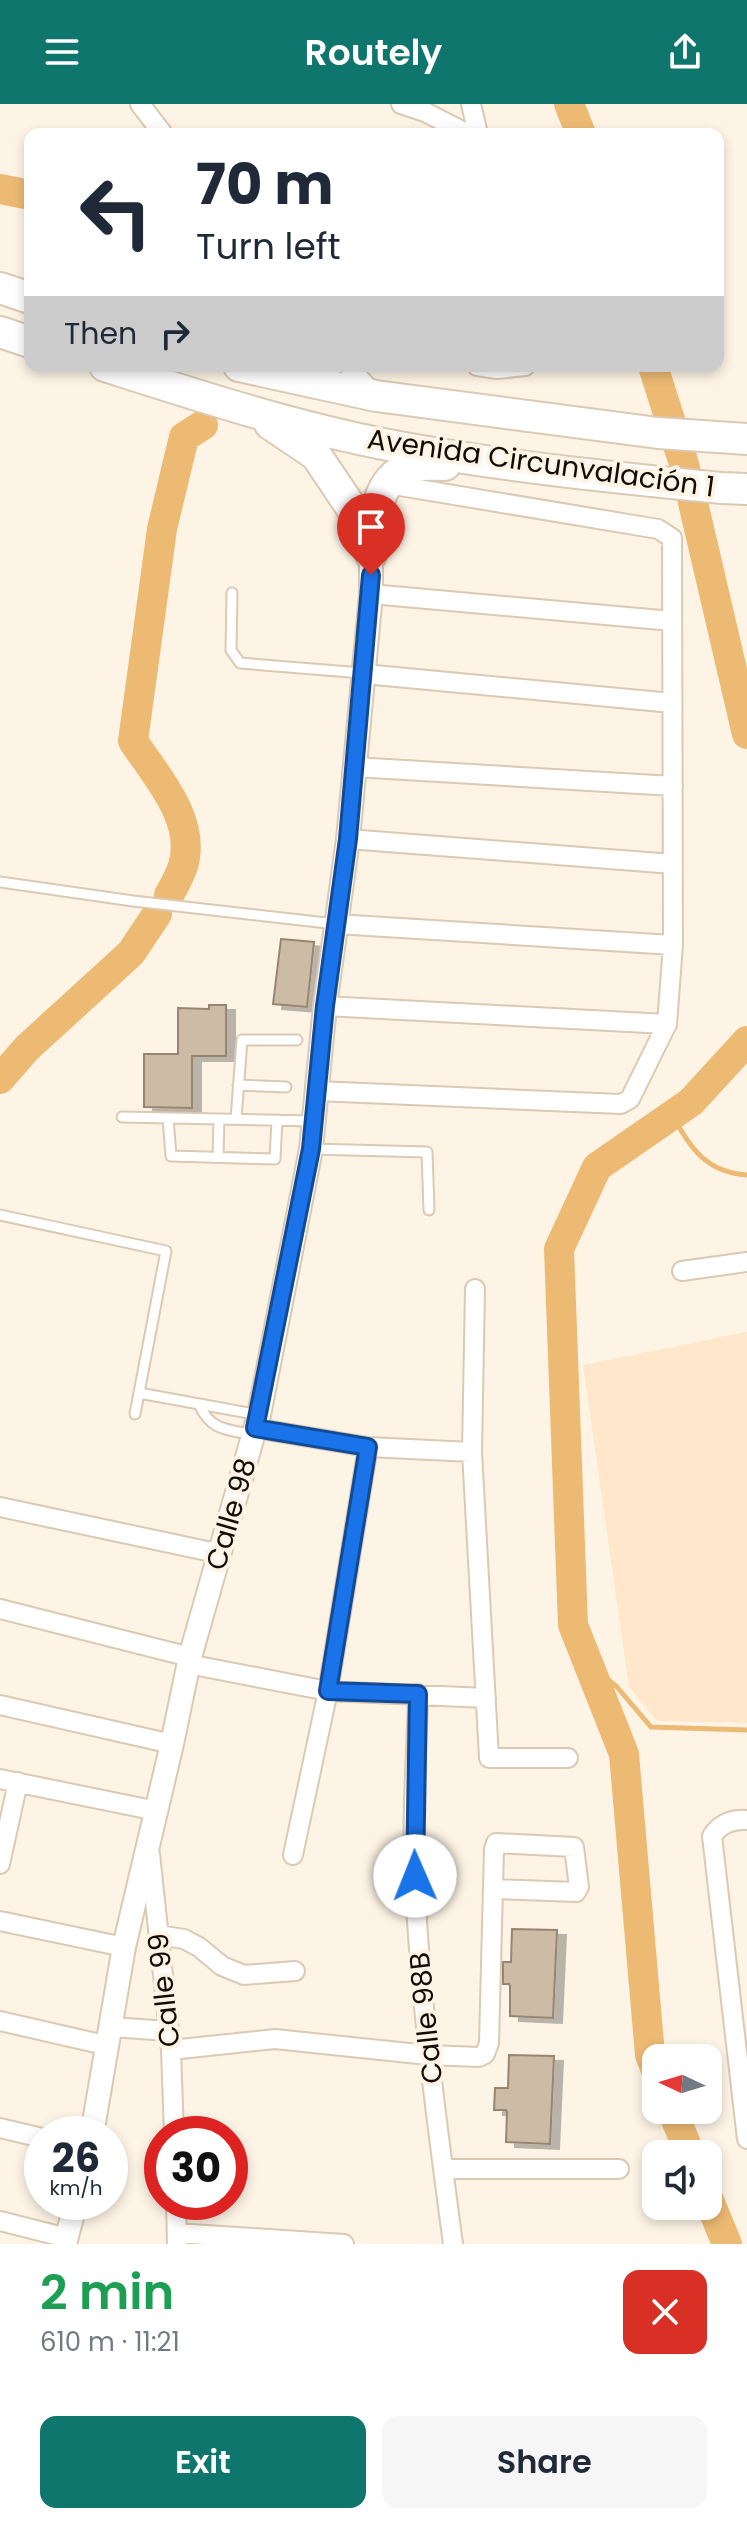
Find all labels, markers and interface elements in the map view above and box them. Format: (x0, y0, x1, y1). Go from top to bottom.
text: Routely (305, 27, 442, 78)
icon: menu (40, 30, 84, 74)
icon: share (663, 30, 707, 74)
text: 70 m (196, 145, 334, 224)
icon: left (64, 160, 168, 264)
text: Turn left (196, 221, 341, 272)
text: Then (64, 312, 137, 355)
icon: right (153, 312, 197, 356)
street label: Avenida Circunvalación 1 (365, 419, 717, 507)
pin (337, 493, 405, 575)
icon: arrive (349, 505, 393, 549)
street label: Calle 98 (196, 1454, 266, 1574)
position arrow (373, 1834, 457, 1918)
street label: Calle 99 (139, 1931, 189, 2049)
street label: Calle 98B (400, 1951, 452, 2085)
north arrow (642, 2044, 722, 2124)
map controls (642, 2044, 722, 2220)
speed limit sign: 30 (144, 2116, 248, 2220)
text: 26 (52, 2130, 100, 2186)
button: sound (642, 2140, 722, 2220)
text: km/h (49, 2174, 103, 2202)
text: 2 min (40, 2259, 174, 2326)
button: close (623, 2270, 707, 2354)
text: 610 m · 11:21 (40, 2324, 180, 2360)
button: Exit (40, 2416, 366, 2508)
button: Share (382, 2416, 707, 2508)

